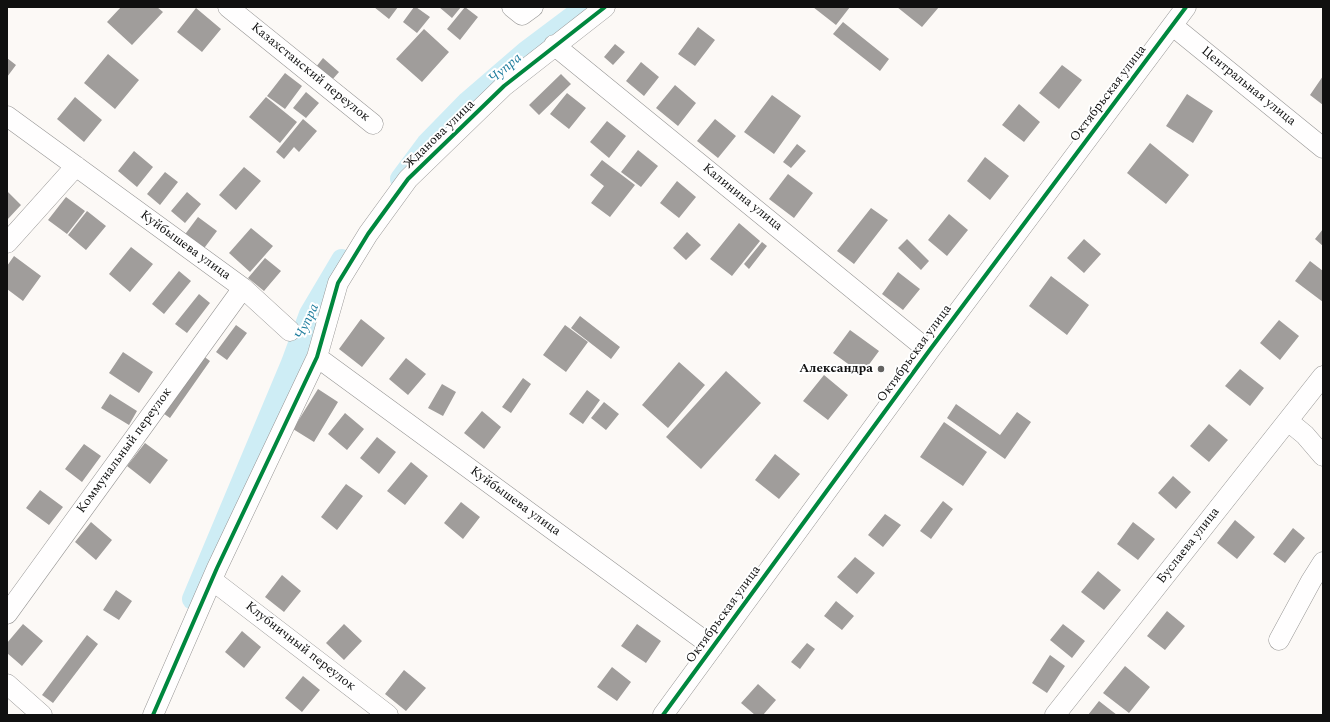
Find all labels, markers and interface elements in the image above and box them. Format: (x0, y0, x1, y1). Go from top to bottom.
street label: Казахстанский переулок (247, 20, 373, 126)
street label: Октябрьская улица (1068, 43, 1150, 145)
street label: Центральная улица (1198, 44, 1298, 130)
water label: Чупра (486, 50, 526, 88)
street label: Жданова улица (401, 97, 479, 173)
street label: Калинина улица (699, 161, 785, 235)
street label: Куйбышева улица (137, 208, 233, 284)
water label: Чупра (292, 301, 324, 343)
street label: Октябрьская улица (874, 302, 956, 406)
place label: Александра (799, 361, 873, 377)
marker: Александра (876, 364, 886, 374)
street label: Коммунальный переулок (74, 385, 176, 517)
street label: Куйбышева улица (467, 464, 563, 540)
street label: Буслаева улица (1154, 505, 1224, 587)
street label: Октябрьская улица (683, 563, 765, 667)
street label: Клубничный переулок (242, 599, 358, 695)

